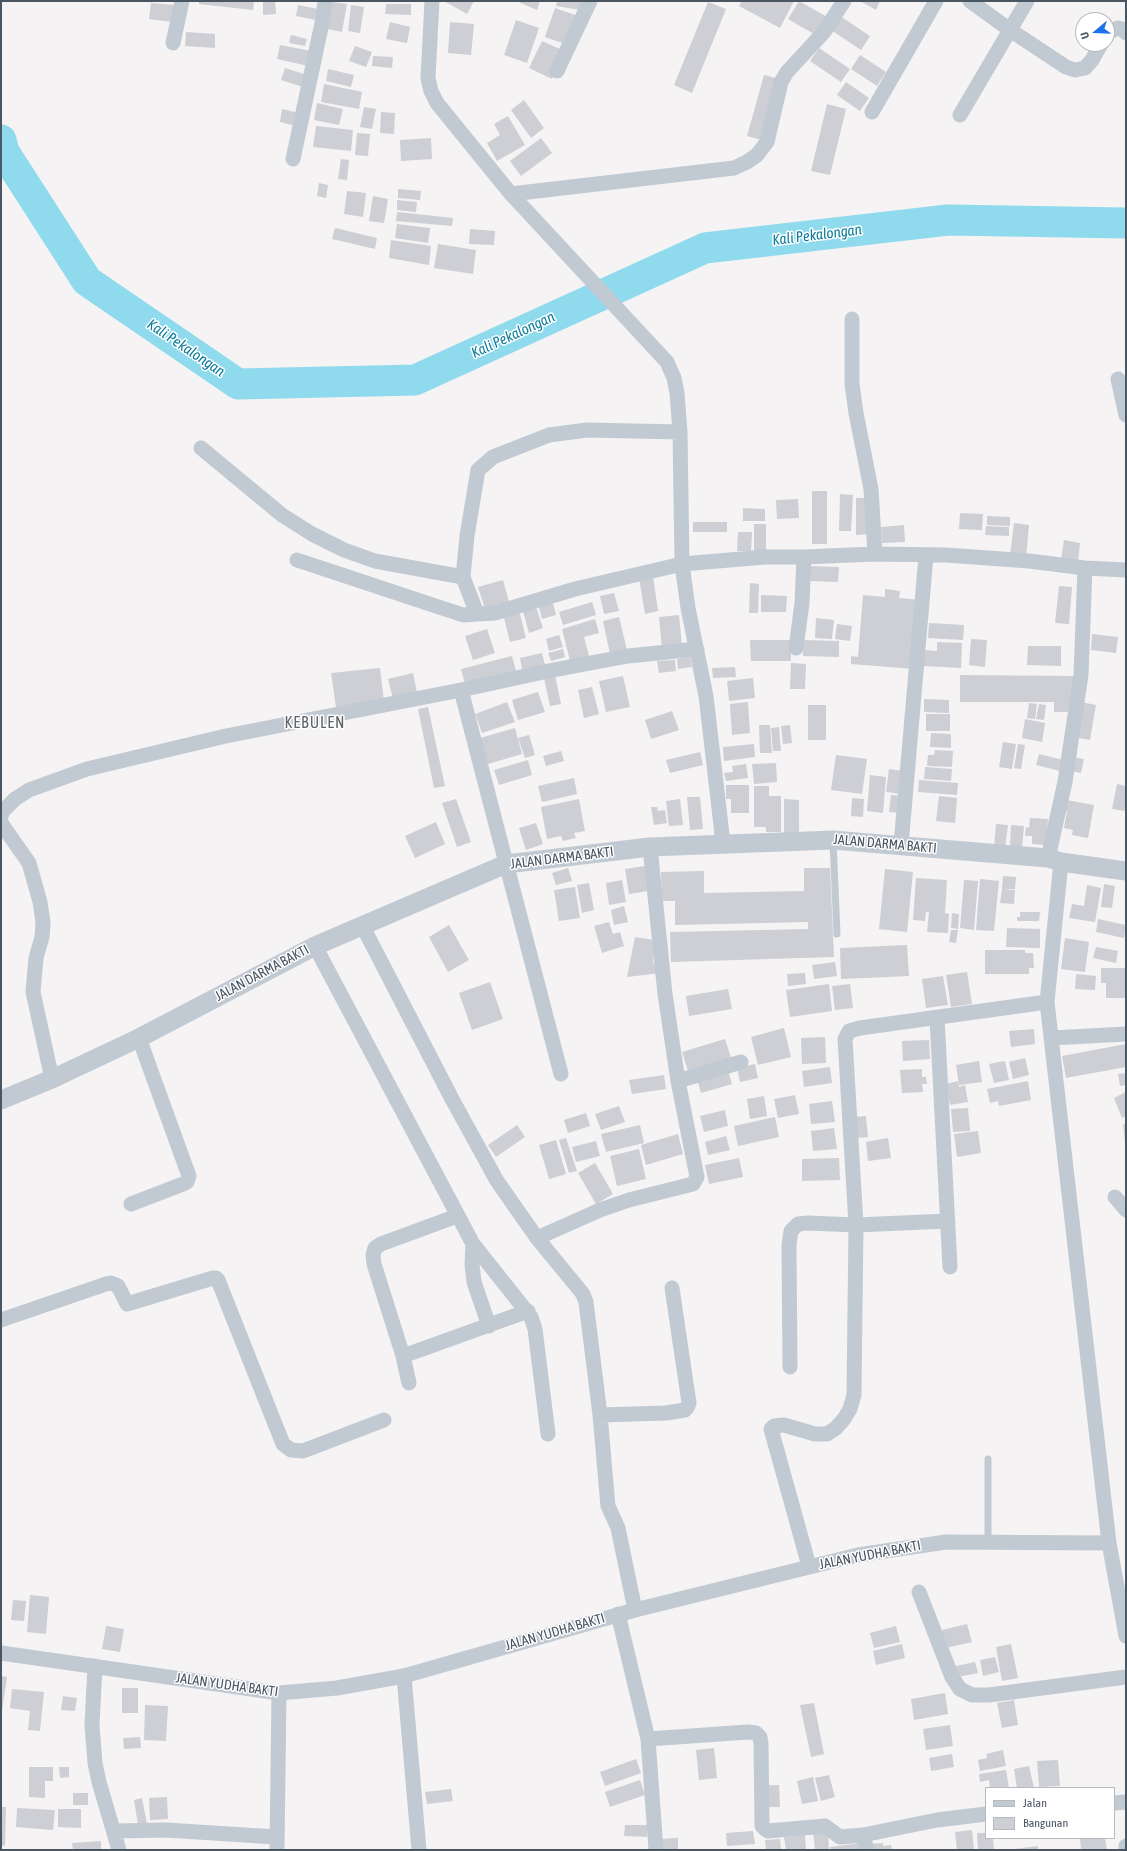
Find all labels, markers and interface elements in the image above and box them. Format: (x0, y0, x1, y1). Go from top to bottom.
north arrow (1075, 12, 1115, 52)
text: U (1078, 31, 1091, 41)
water label: Kali Pekalongan (771, 221, 863, 249)
water label: Kali Pekalongan (468, 308, 558, 362)
water label: Kali Pekalongan (144, 315, 228, 381)
district label: KEBULEN (284, 713, 346, 733)
street label: JALAN DARMA BAKTI (833, 831, 937, 857)
street label: JALAN DARMA BAKTI (509, 843, 615, 873)
street label: JALAN DARMA BAKTI (212, 941, 312, 1005)
street label: JALAN YUDHA BAKTI (818, 1537, 922, 1573)
street label: JALAN YUDHA BAKTI (503, 1610, 607, 1654)
street label: JALAN YUDHA BAKTI (175, 1670, 279, 1700)
legend (985, 1787, 1115, 1839)
text: Jalan (1023, 1796, 1047, 1810)
text: Bangunan (1023, 1816, 1068, 1830)

